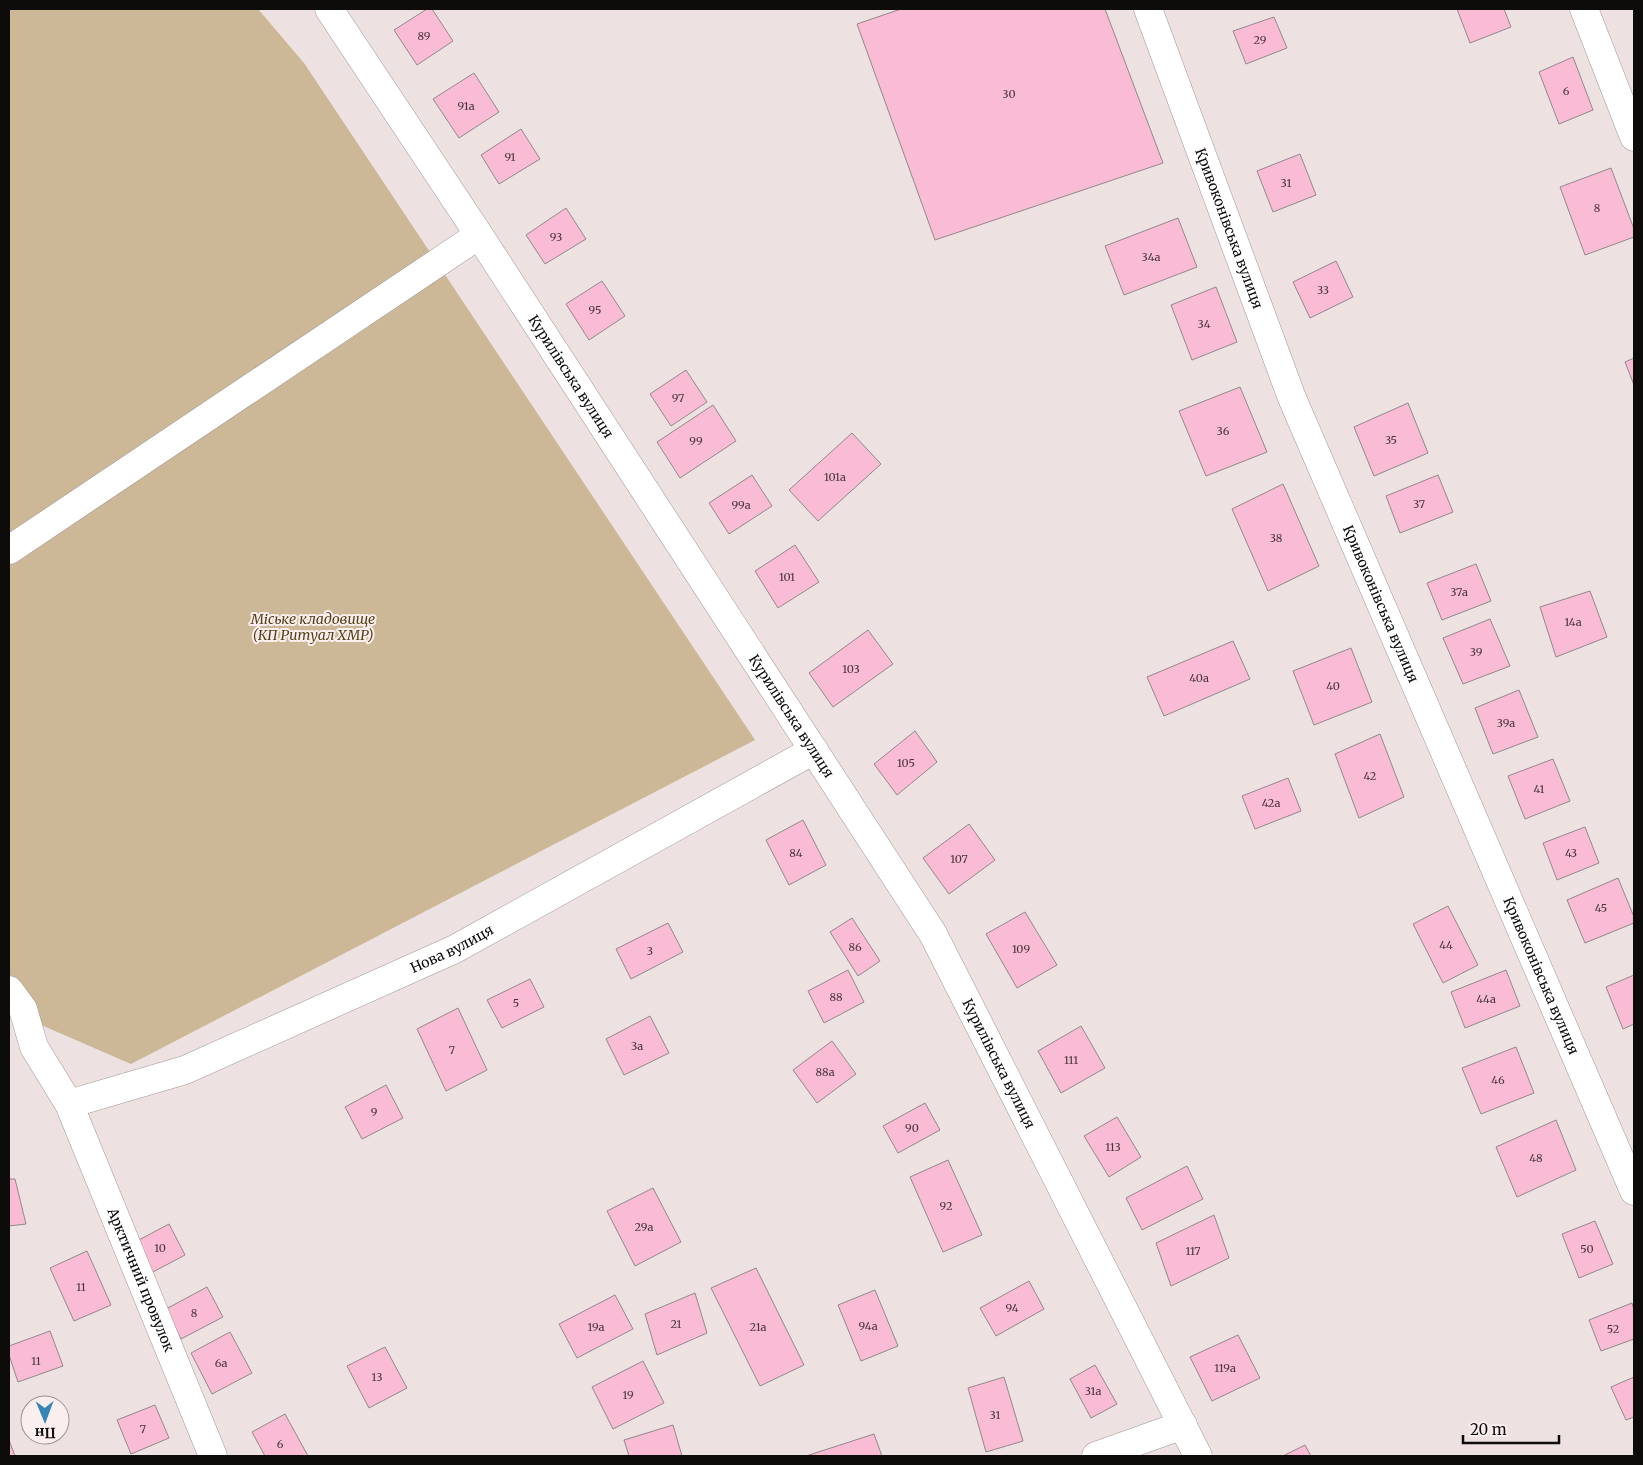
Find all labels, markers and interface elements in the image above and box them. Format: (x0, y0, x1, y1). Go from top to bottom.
house number: 89 (417, 29, 431, 43)
house number: 29 (1254, 33, 1267, 47)
house number: 6 (1563, 84, 1570, 98)
house number: 30 (1002, 87, 1016, 101)
house number: 91а (457, 99, 475, 113)
street label: Кривоконівська вулиця (1191, 146, 1267, 311)
house number: 91 (504, 150, 516, 164)
house number: 31 (1281, 176, 1291, 190)
house number: 8 (1594, 201, 1601, 215)
house number: 93 (550, 230, 562, 244)
house number: 34а (1142, 250, 1161, 264)
house number: 33 (1317, 283, 1329, 297)
house number: 95 (589, 303, 601, 317)
street label: Курилівська вулиця (524, 312, 617, 441)
house number: 34 (1198, 317, 1211, 331)
house number: 97 (672, 391, 684, 405)
house number: 36 (1217, 424, 1230, 438)
house number: 35 (1385, 433, 1397, 447)
house number: 99 (689, 434, 703, 448)
house number: 101а (824, 470, 846, 484)
house number: 37 (1413, 497, 1425, 511)
house number: 99а (731, 498, 751, 512)
street label: Кривоконівська вулиця (1339, 522, 1423, 685)
house number: 38 (1270, 531, 1283, 545)
house number: 101 (779, 570, 795, 584)
house number: 37а (1450, 585, 1468, 599)
park label: Міське кладовище (КП Ритуал ХМР) (250, 610, 375, 644)
house number: 14а (1564, 615, 1582, 629)
house number: 39 (1470, 645, 1483, 659)
street label: Курилівська вулиця (745, 651, 838, 781)
house number: 103 (842, 662, 860, 676)
house number: 40а (1189, 671, 1209, 685)
house number: 40 (1326, 679, 1340, 693)
house number: 39а (1497, 716, 1515, 730)
house number: 105 (897, 756, 915, 770)
house number: 42 (1364, 769, 1376, 783)
house number: 41 (1534, 782, 1544, 796)
house number: 42а (1262, 796, 1280, 810)
house number: 84 (789, 846, 803, 860)
house number: 43 (1565, 846, 1577, 860)
house number: 107 (950, 852, 968, 866)
street label: Кривоконівська вулиця (1499, 894, 1583, 1057)
house number: 45 (1595, 901, 1607, 915)
street label: Нова вулиця (408, 921, 496, 977)
house number: 44 (1439, 938, 1453, 952)
house number: 86 (848, 940, 862, 954)
house number: 109 (1012, 942, 1030, 956)
house number: 3 (647, 944, 653, 958)
house number: 88 (829, 990, 843, 1004)
house number: 44а (1476, 992, 1496, 1006)
house number: 5 (513, 996, 519, 1010)
street label: Курилівська вулиця (958, 996, 1039, 1131)
house number: 3а (631, 1039, 643, 1053)
house number: 7 (449, 1043, 455, 1057)
house number: 111 (1064, 1053, 1078, 1067)
house number: 88а (815, 1065, 835, 1079)
house number: 46 (1491, 1073, 1505, 1087)
house number: 9 (371, 1105, 378, 1119)
house number: 90 (905, 1121, 919, 1135)
house number: 113 (1105, 1140, 1121, 1154)
house number: 48 (1529, 1151, 1543, 1165)
house number: 92 (940, 1199, 952, 1213)
street label: Арктичний провулок (103, 1204, 178, 1355)
house number: 29а (635, 1220, 654, 1234)
house number: 10 (154, 1241, 166, 1255)
house number: 50 (1580, 1242, 1594, 1256)
house number: 117 (1185, 1244, 1201, 1258)
house number: 11 (76, 1280, 86, 1294)
house number: 94 (1005, 1301, 1019, 1315)
house number: 8 (191, 1306, 198, 1320)
house number: 21 (670, 1317, 682, 1331)
house number: 94а (858, 1319, 878, 1333)
house number: 19а (588, 1320, 605, 1334)
house number: 21а (749, 1320, 767, 1334)
house number: 52 (1607, 1322, 1619, 1336)
house number: 11 (31, 1354, 41, 1368)
house number: 6а (215, 1356, 227, 1370)
house number: 119а (1214, 1361, 1236, 1375)
house number: 13 (372, 1370, 382, 1384)
house number: 31а (1085, 1384, 1101, 1398)
house number: 19 (622, 1388, 634, 1402)
north arrow (20, 1395, 70, 1445)
house number: 31 (990, 1408, 1000, 1422)
scale bar (1463, 1412, 1559, 1444)
text: 20 m (1470, 1420, 1507, 1439)
house number: 7 (140, 1422, 146, 1436)
text: Пн (34, 1424, 56, 1442)
house number: 6 (277, 1437, 284, 1451)

